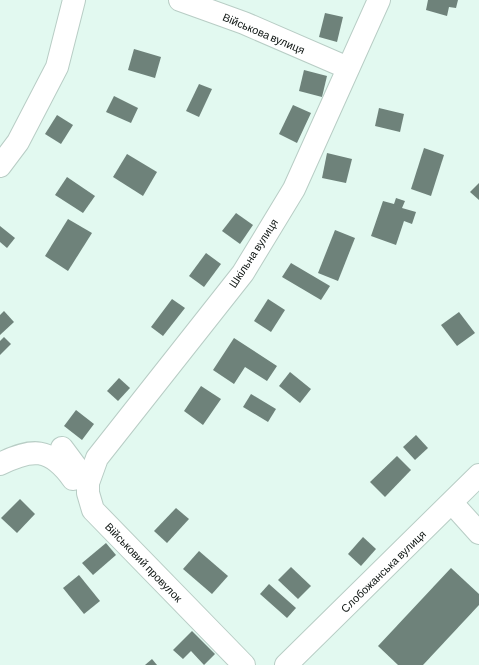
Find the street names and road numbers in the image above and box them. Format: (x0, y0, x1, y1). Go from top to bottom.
street label: Військова вулиця (221, 10, 307, 56)
street label: Шкільна вулиця (226, 216, 280, 290)
street label: Військовий провулок (103, 520, 185, 604)
street label: Слобожанська вулиця (338, 527, 428, 615)

